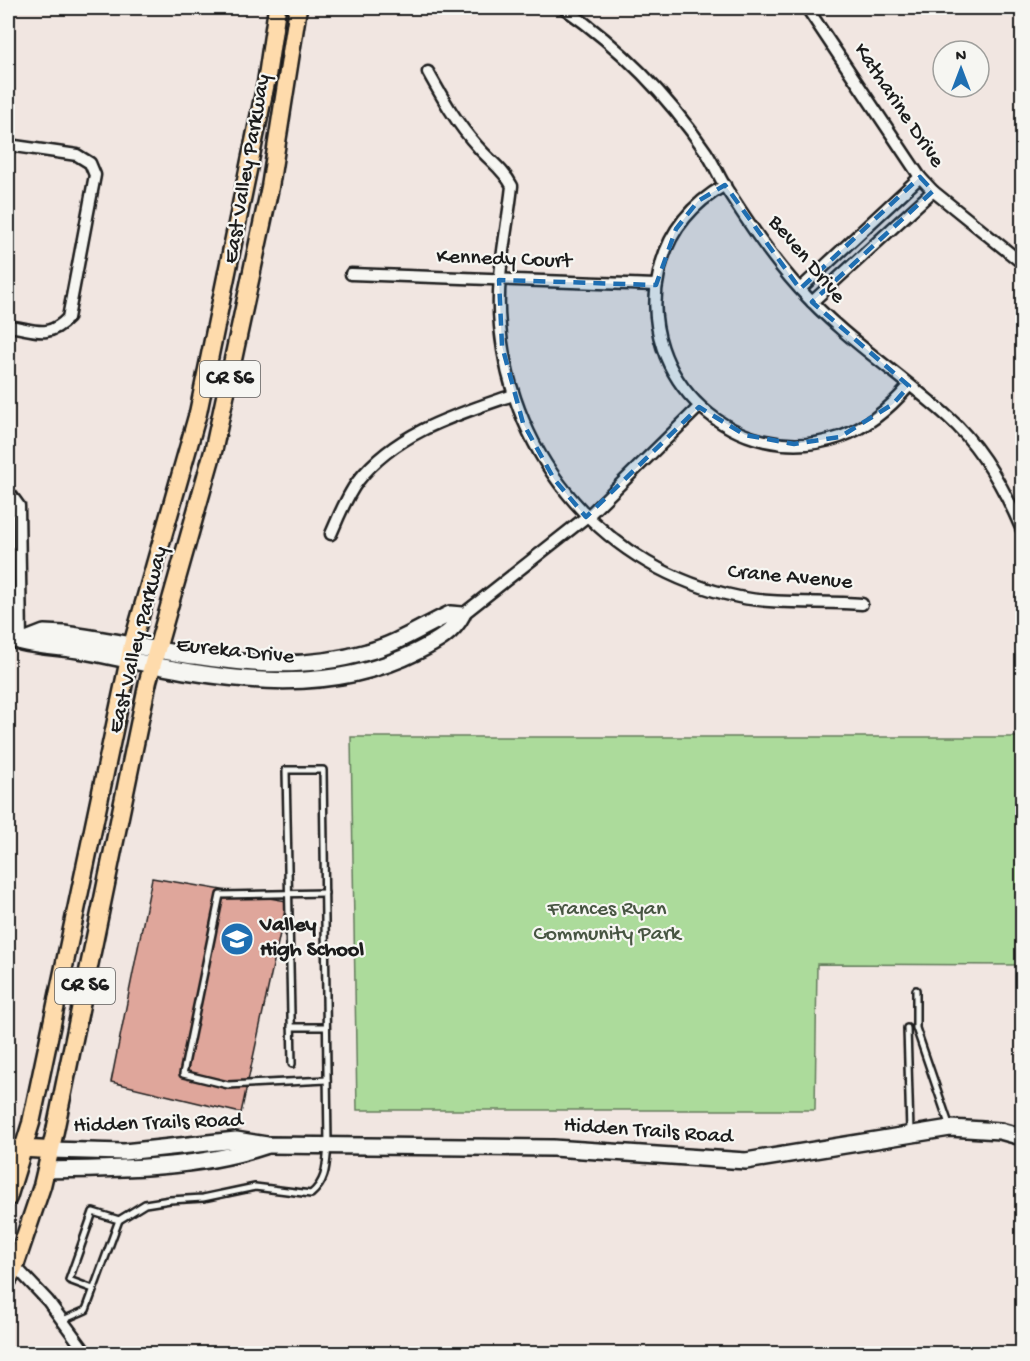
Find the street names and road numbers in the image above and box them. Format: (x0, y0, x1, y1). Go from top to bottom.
street label: Katharine Drive (847, 39, 950, 174)
street label: East Valley Parkway (219, 72, 277, 266)
street label: Beven Drive (761, 210, 851, 310)
street label: Kennedy Court (436, 245, 574, 275)
road number: CR S6 (200, 361, 260, 397)
street label: East Valley Parkway (103, 544, 175, 736)
street label: Crane Avenue (727, 560, 854, 596)
street label: Eureka Drive (175, 633, 296, 671)
road number: CR S6 (55, 968, 115, 1004)
street label: Hidden Trails Road (73, 1108, 245, 1140)
street label: Hidden Trails Road (563, 1113, 736, 1151)

